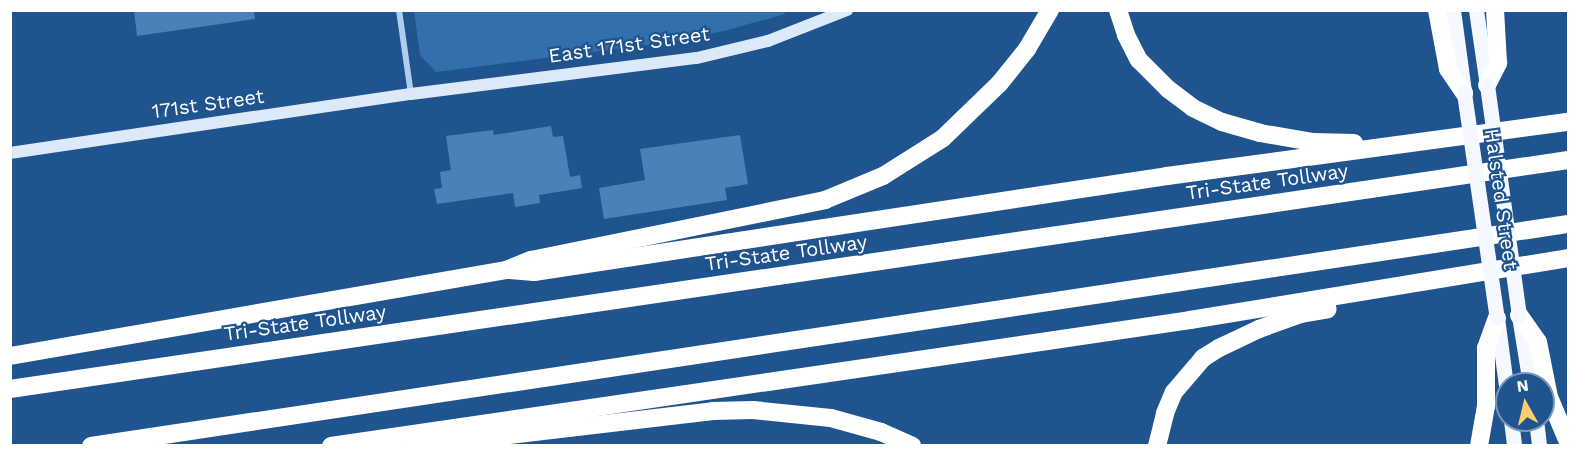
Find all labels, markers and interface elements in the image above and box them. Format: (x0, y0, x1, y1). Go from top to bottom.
street label: East 171st Street (547, 22, 711, 68)
street label: 171st Street (150, 84, 266, 124)
street label: Halsted Street (1479, 127, 1523, 271)
street label: Tri-State Tollway (1184, 159, 1350, 205)
street label: Tri-State Tollway (703, 230, 869, 276)
street label: Tri-State Tollway (222, 300, 388, 346)
north arrow (1495, 372, 1555, 432)
text: N (1516, 375, 1530, 396)

